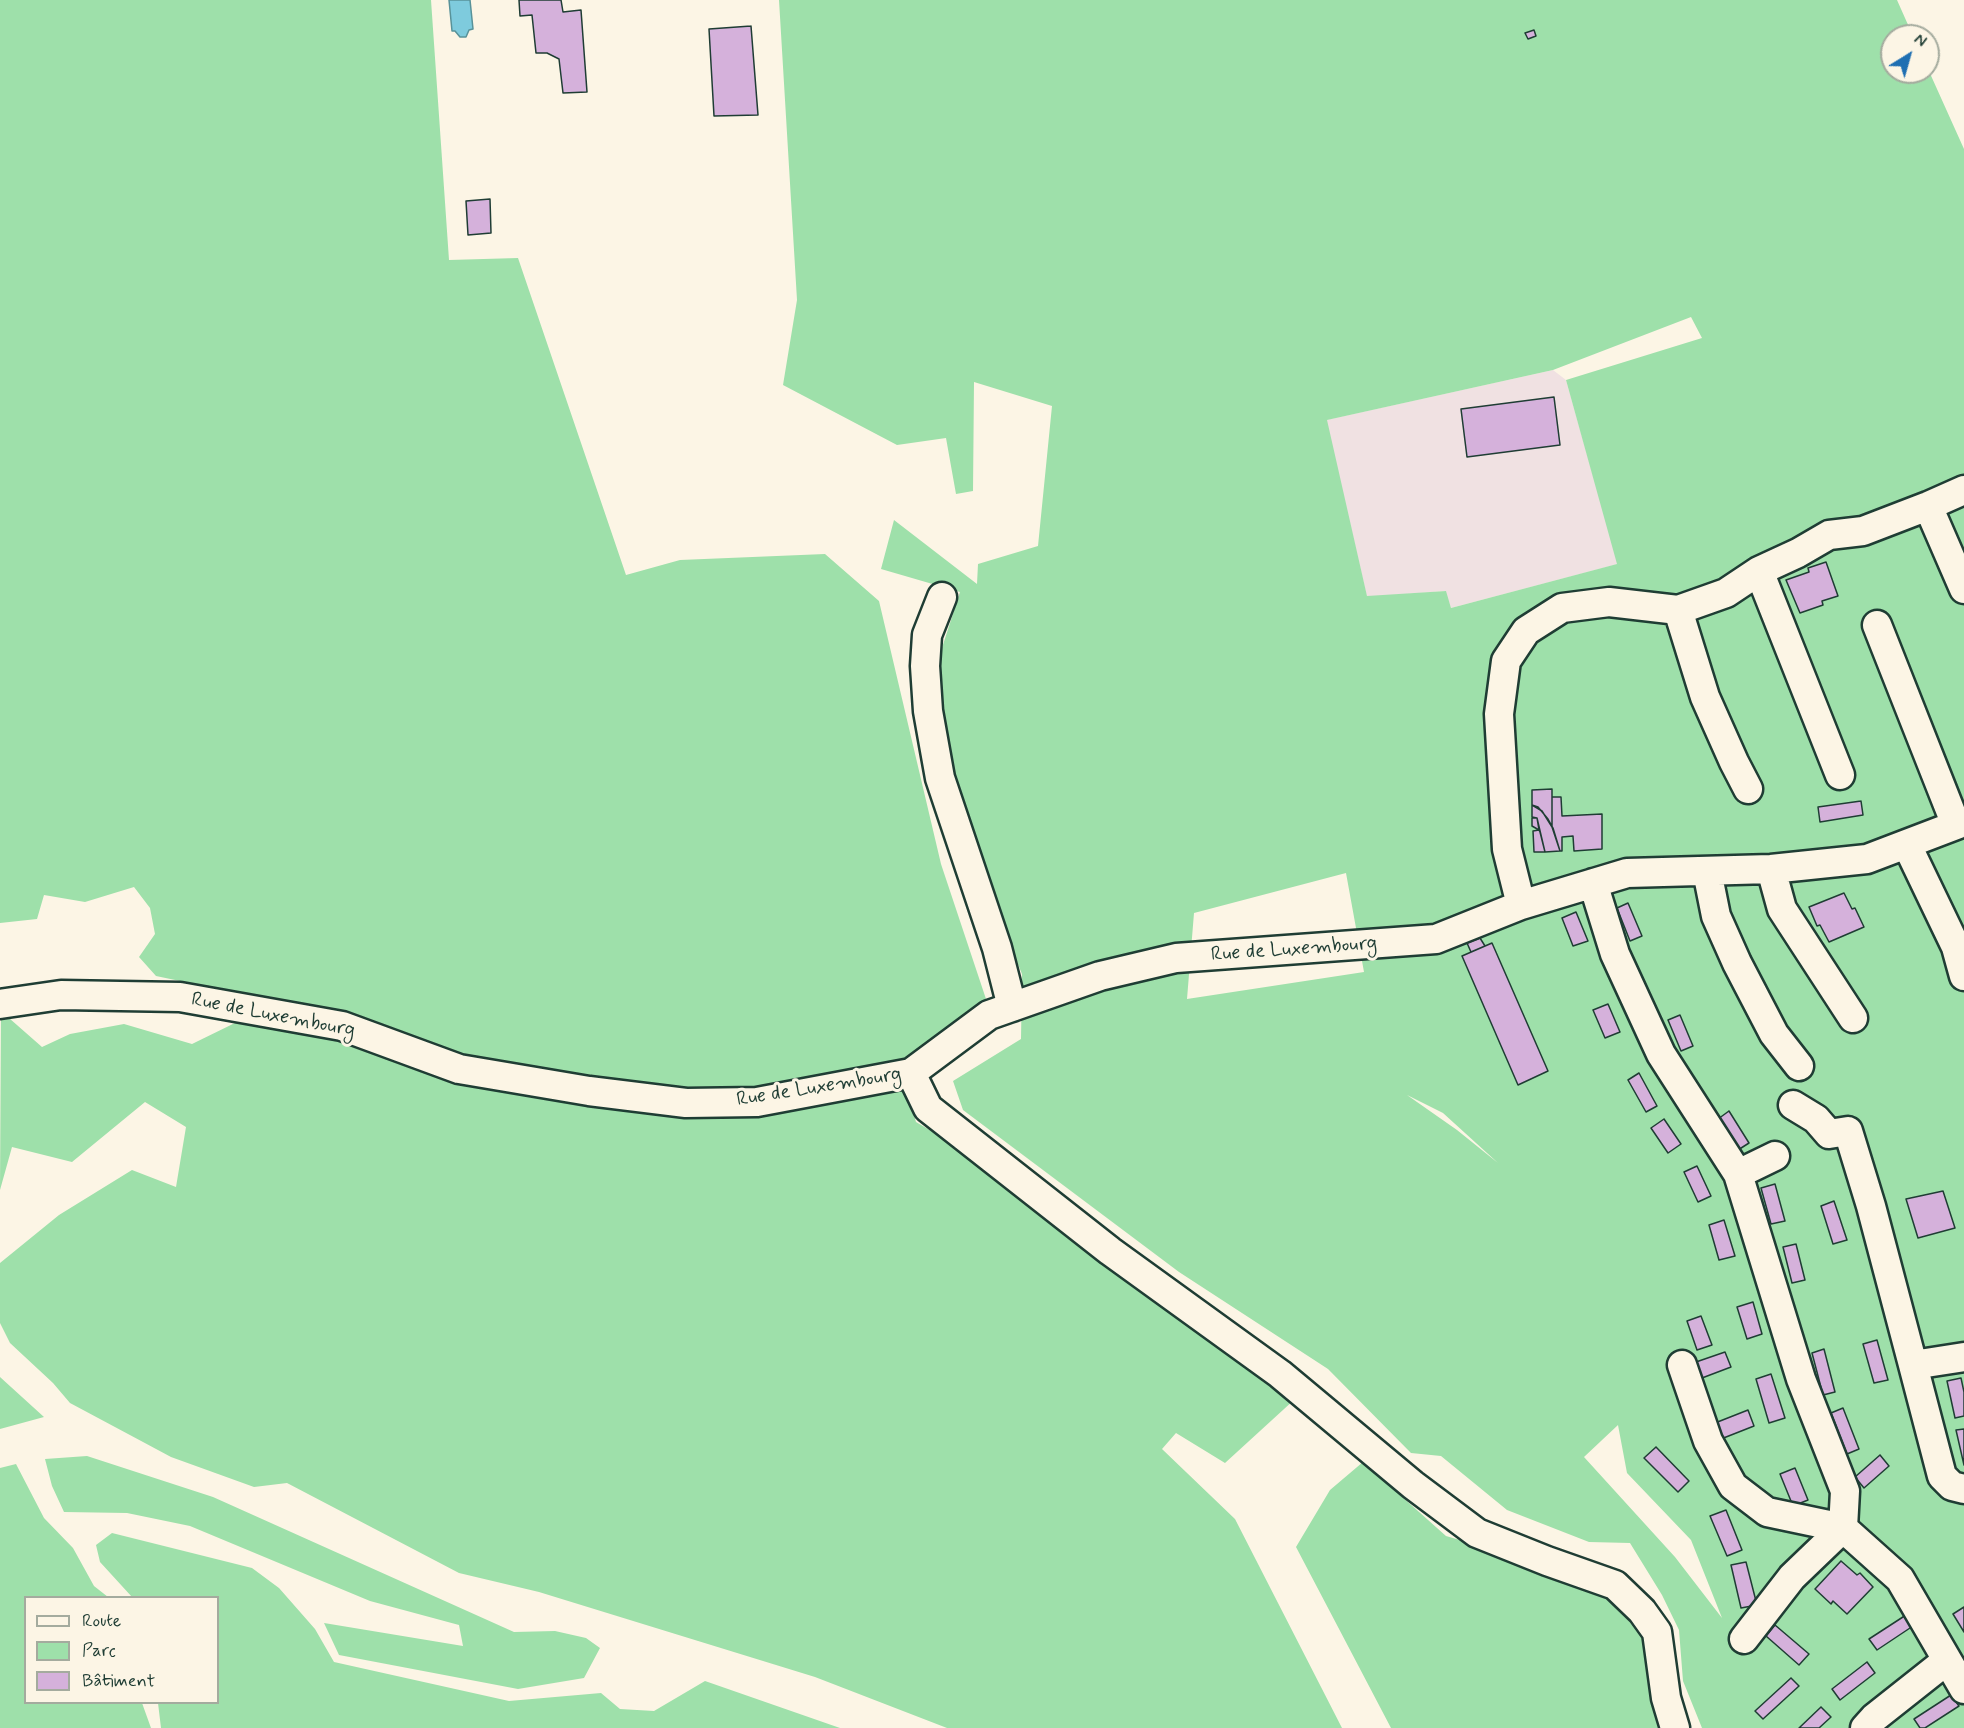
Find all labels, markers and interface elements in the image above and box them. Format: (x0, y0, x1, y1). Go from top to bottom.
north arrow (1880, 24, 1940, 84)
text: N (1909, 29, 1931, 52)
street label: Rue de Luxembourg (1210, 932, 1378, 968)
street label: Rue de Luxembourg (189, 988, 357, 1044)
street label: Rue de Luxembourg (735, 1063, 903, 1113)
legend (24, 1596, 219, 1704)
text: Route (82, 1609, 121, 1633)
text: Parc (82, 1639, 116, 1663)
text: Bâtiment (82, 1669, 155, 1693)

